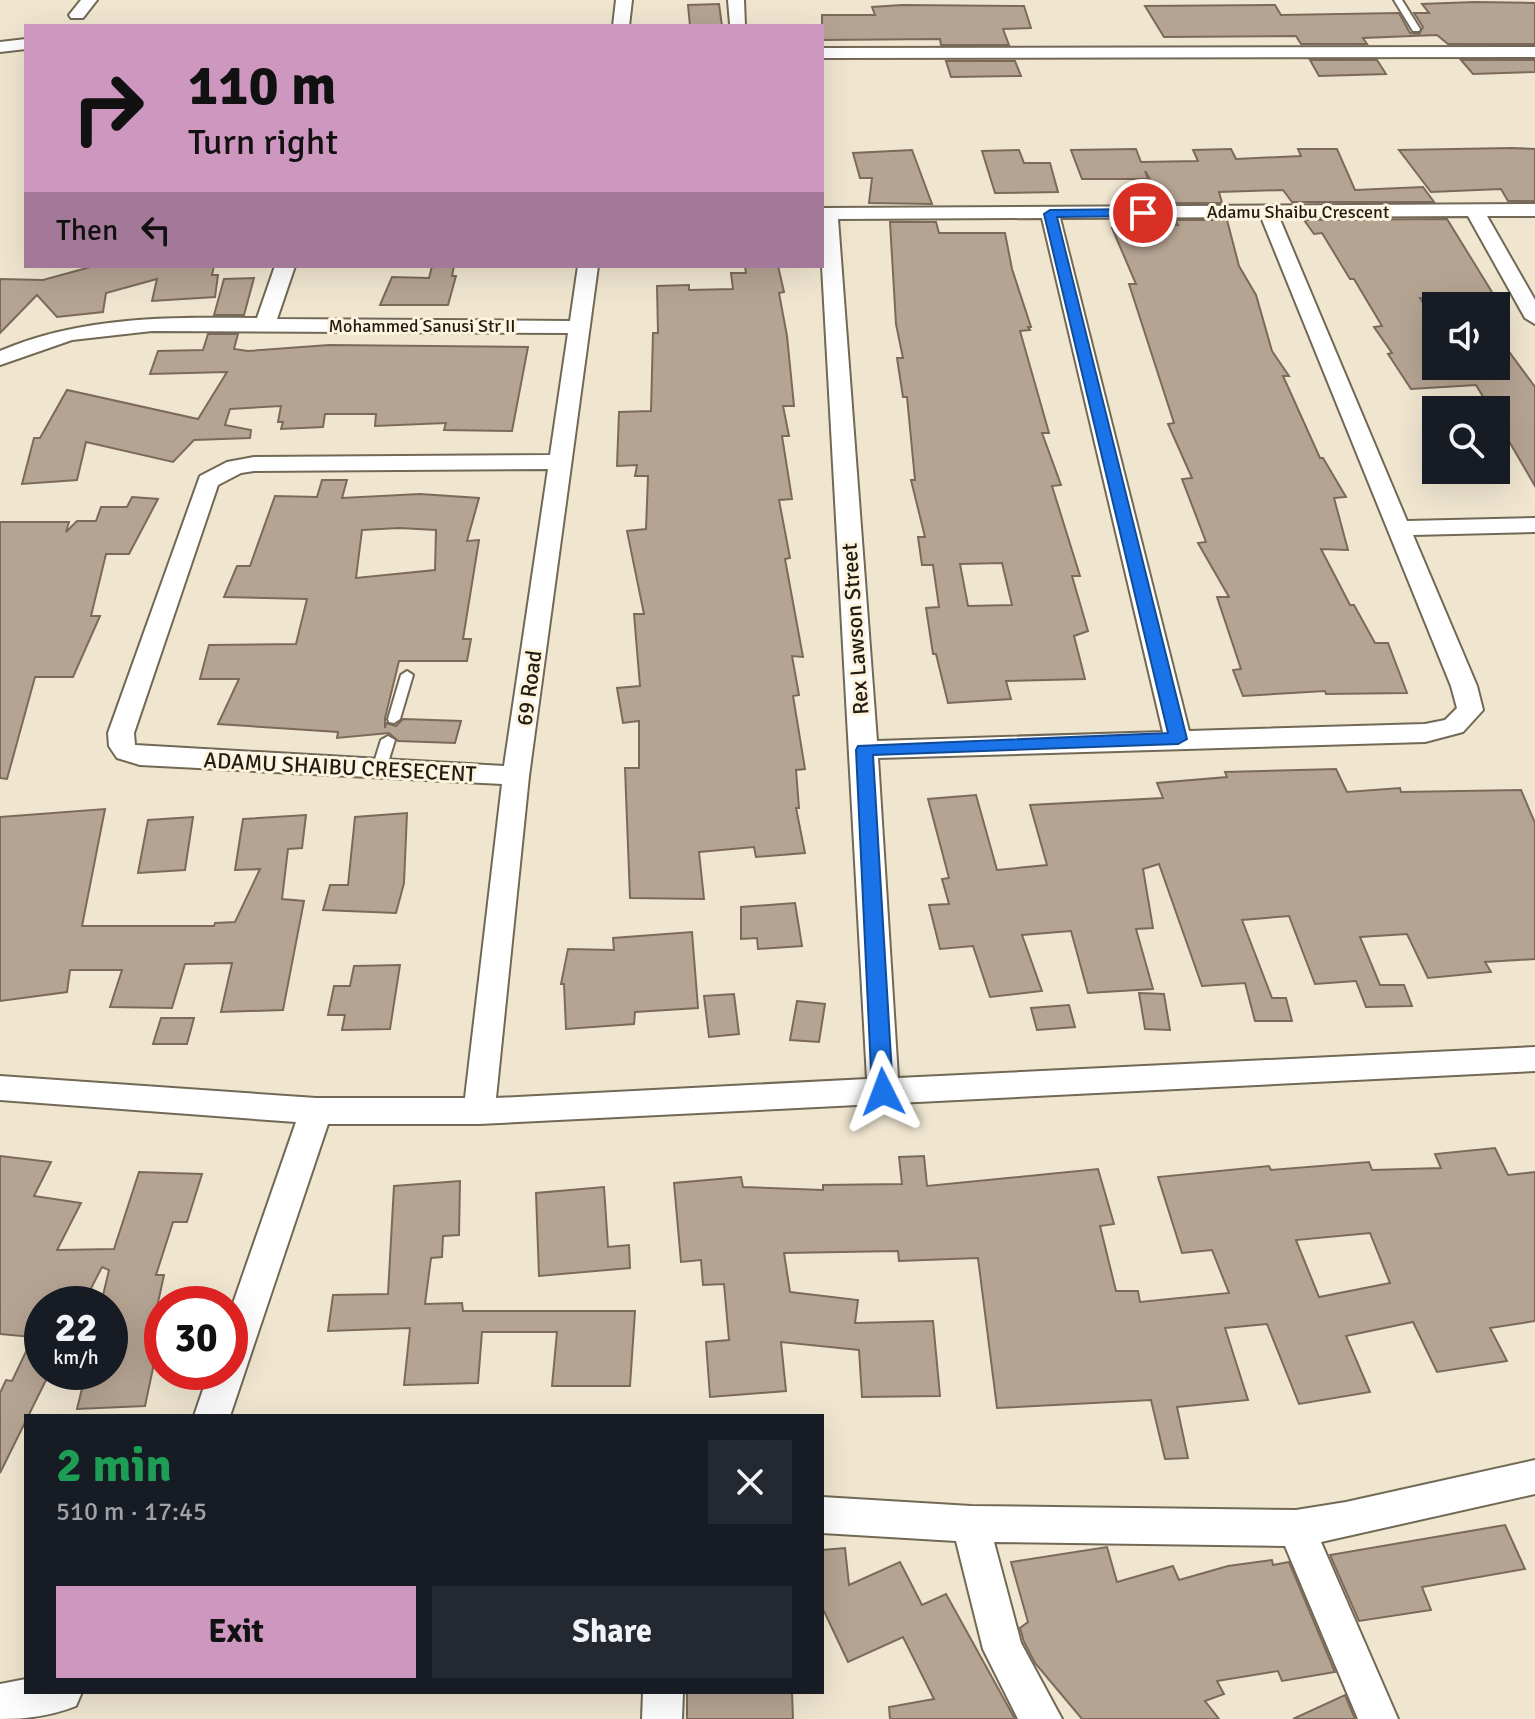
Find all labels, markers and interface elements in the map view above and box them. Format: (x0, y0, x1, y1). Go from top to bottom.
text: 110 m (188, 51, 336, 120)
icon: right (56, 56, 160, 160)
text: Turn right (188, 120, 338, 165)
pin (1109, 179, 1177, 247)
icon: arrive (1121, 191, 1165, 235)
street label: Adamu Shaibu Crescent (1207, 201, 1389, 223)
icon: left (134, 208, 178, 252)
text: Then (56, 212, 118, 249)
map controls (1422, 292, 1510, 484)
button: sound (1422, 292, 1510, 380)
street label: Mohammed Sanusi Str II (328, 315, 516, 337)
button: search (1422, 396, 1510, 484)
street label: Rex Lawson Street (836, 542, 874, 716)
street label: 69 Road (510, 649, 548, 727)
street label: ADAMU SHAIBU CRESECENT (203, 746, 477, 788)
position arrow (841, 1050, 925, 1134)
speed limit sign: 30 (144, 1286, 248, 1390)
text: 22 (54, 1303, 98, 1353)
text: km/h (53, 1345, 99, 1370)
text: 2 min (56, 1436, 172, 1495)
button: close (708, 1440, 792, 1524)
text: 510 m · 17:45 (56, 1496, 207, 1528)
button: Exit (56, 1586, 416, 1678)
button: Share (432, 1586, 792, 1678)

